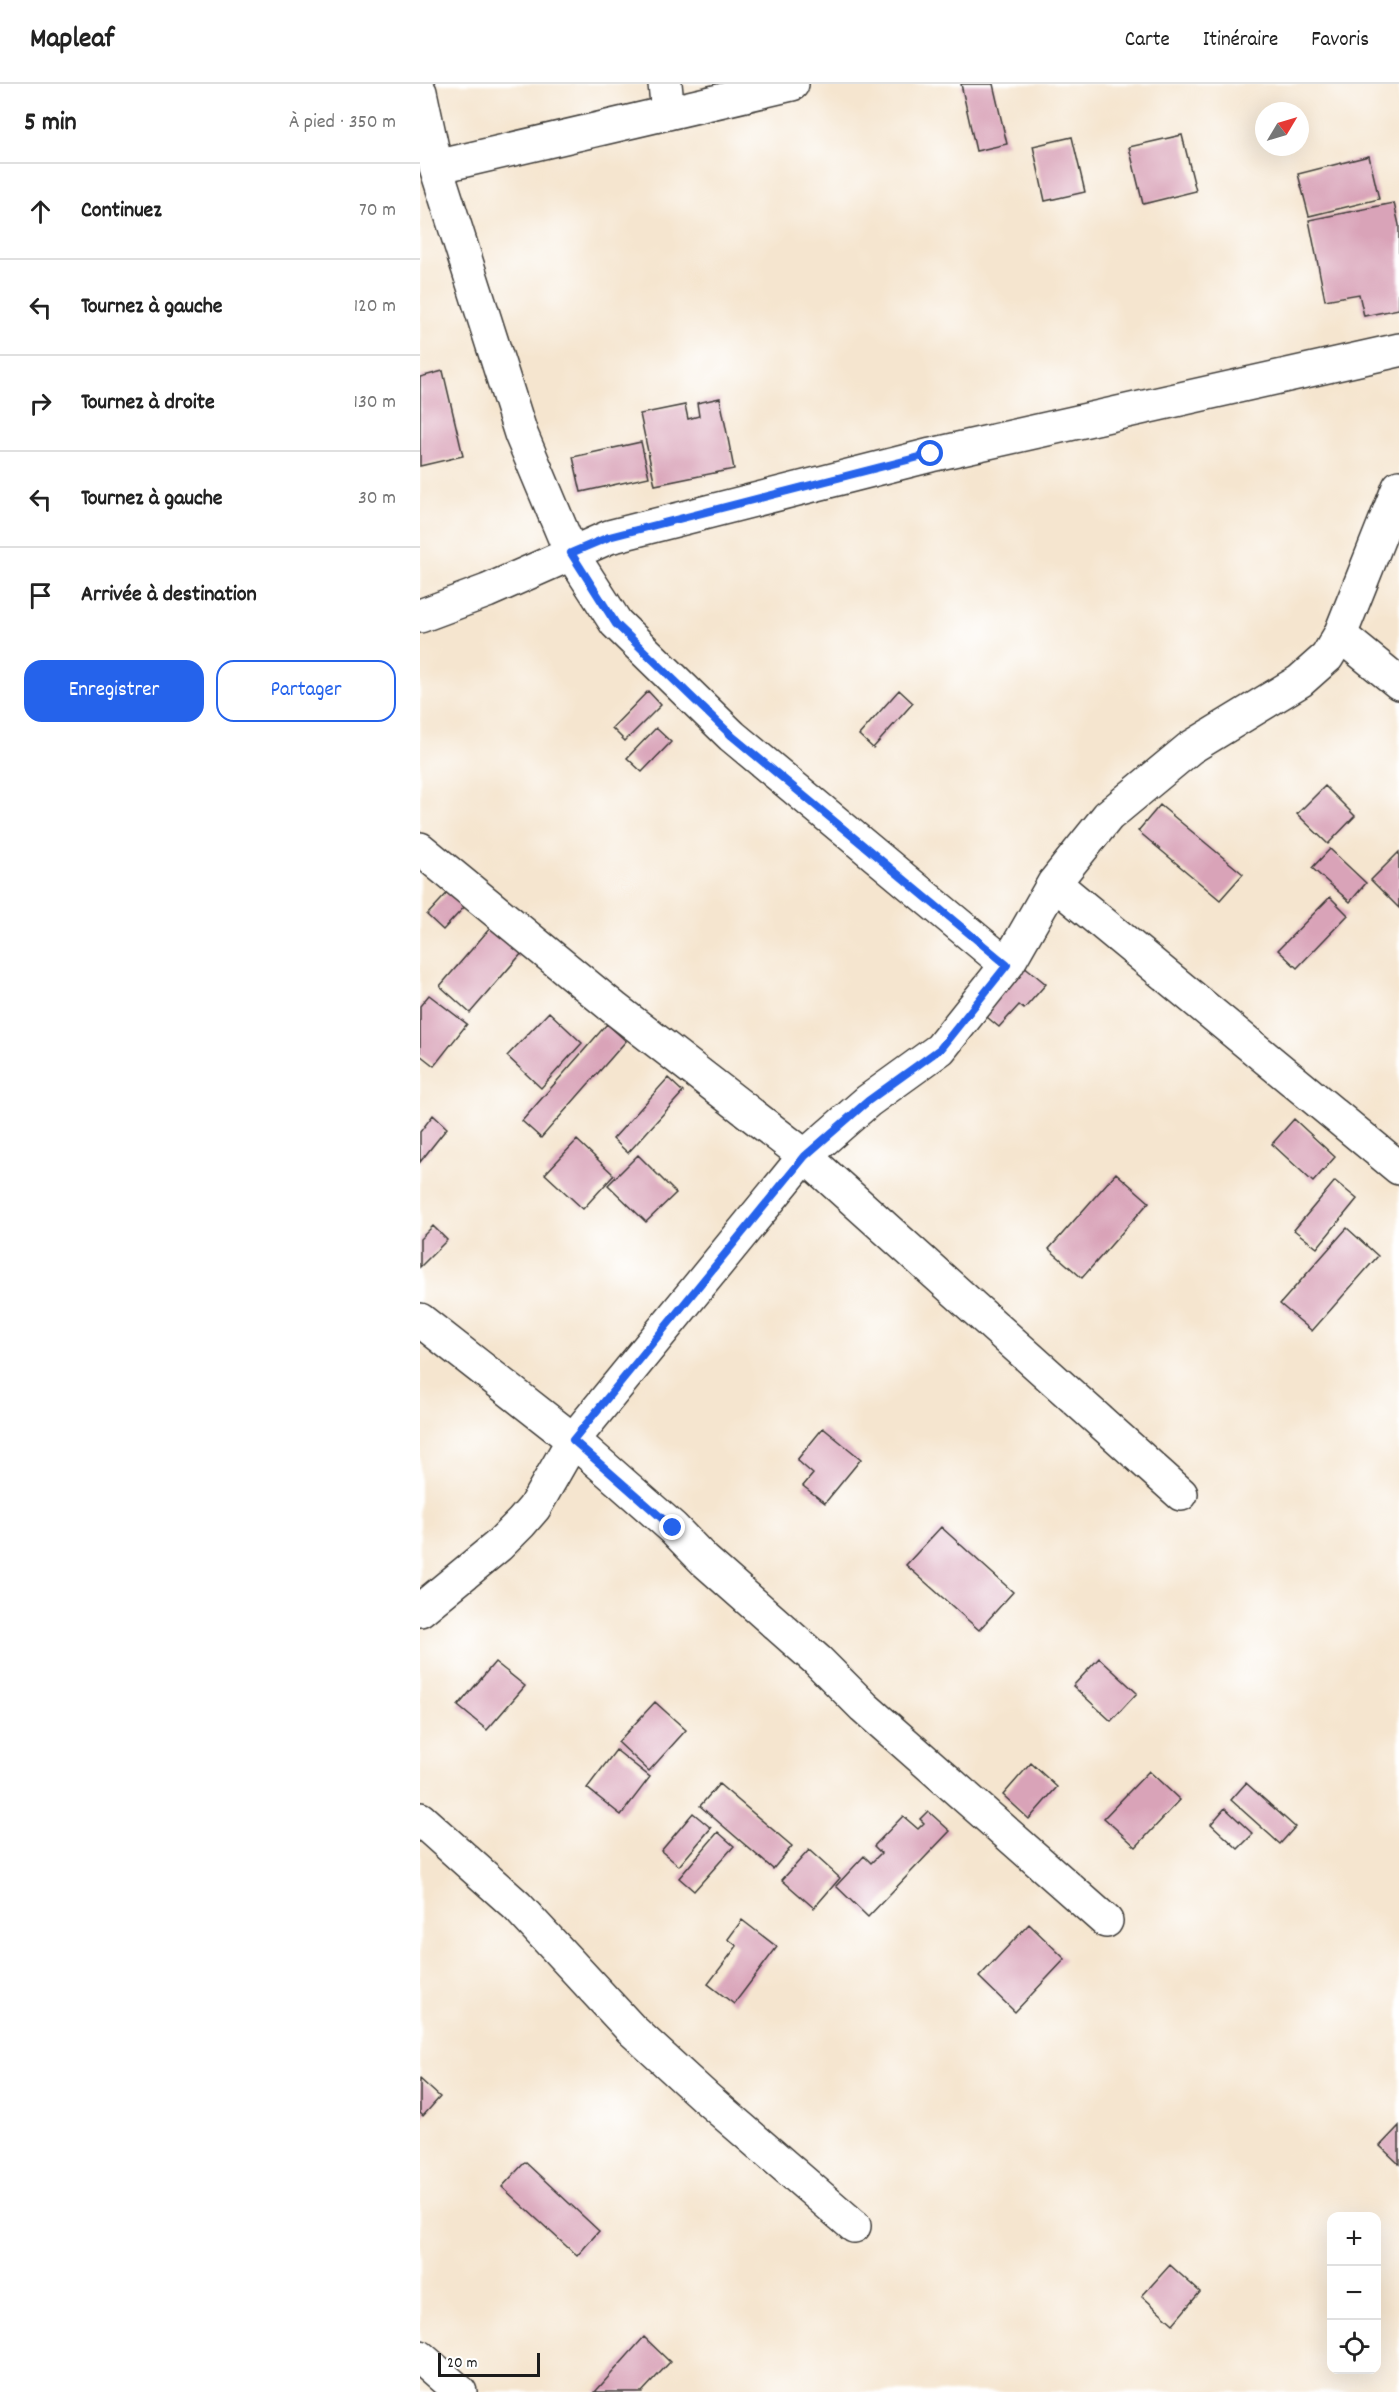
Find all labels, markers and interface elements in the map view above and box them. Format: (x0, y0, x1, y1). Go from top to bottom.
text: Mapleaf (30, 21, 114, 61)
text: Carte (1125, 26, 1170, 56)
text: Itinéraire (1203, 26, 1278, 56)
text: Favoris (1311, 26, 1369, 56)
north arrow (1255, 102, 1309, 156)
text: 5 min (24, 105, 77, 142)
text: À pied · 350 m (289, 109, 396, 137)
icon: ahead (24, 195, 57, 228)
text: Continuez (81, 196, 162, 227)
text: 70 m (359, 197, 396, 225)
icon: left (24, 291, 57, 324)
text: Tournez à gauche (81, 292, 223, 323)
text: 120 m (354, 293, 396, 321)
icon: right (24, 387, 57, 420)
text: Tournez à droite (81, 388, 215, 419)
text: 130 m (354, 389, 396, 417)
route start (917, 440, 943, 466)
icon: left (24, 483, 57, 516)
text: Tournez à gauche (81, 484, 223, 515)
text: 30 m (358, 485, 396, 513)
icon: arrive (24, 579, 57, 612)
text: Arrivée à destination (81, 580, 257, 611)
button: Enregistrer (24, 660, 204, 722)
button: Partager (216, 660, 396, 722)
route end (659, 1514, 685, 1540)
map controls (1327, 2212, 1381, 2374)
button: + (1327, 2212, 1381, 2266)
button: − (1327, 2266, 1381, 2320)
button: locate (1327, 2320, 1381, 2374)
scale bar (438, 2350, 540, 2378)
text: 20 m (447, 2352, 477, 2375)

